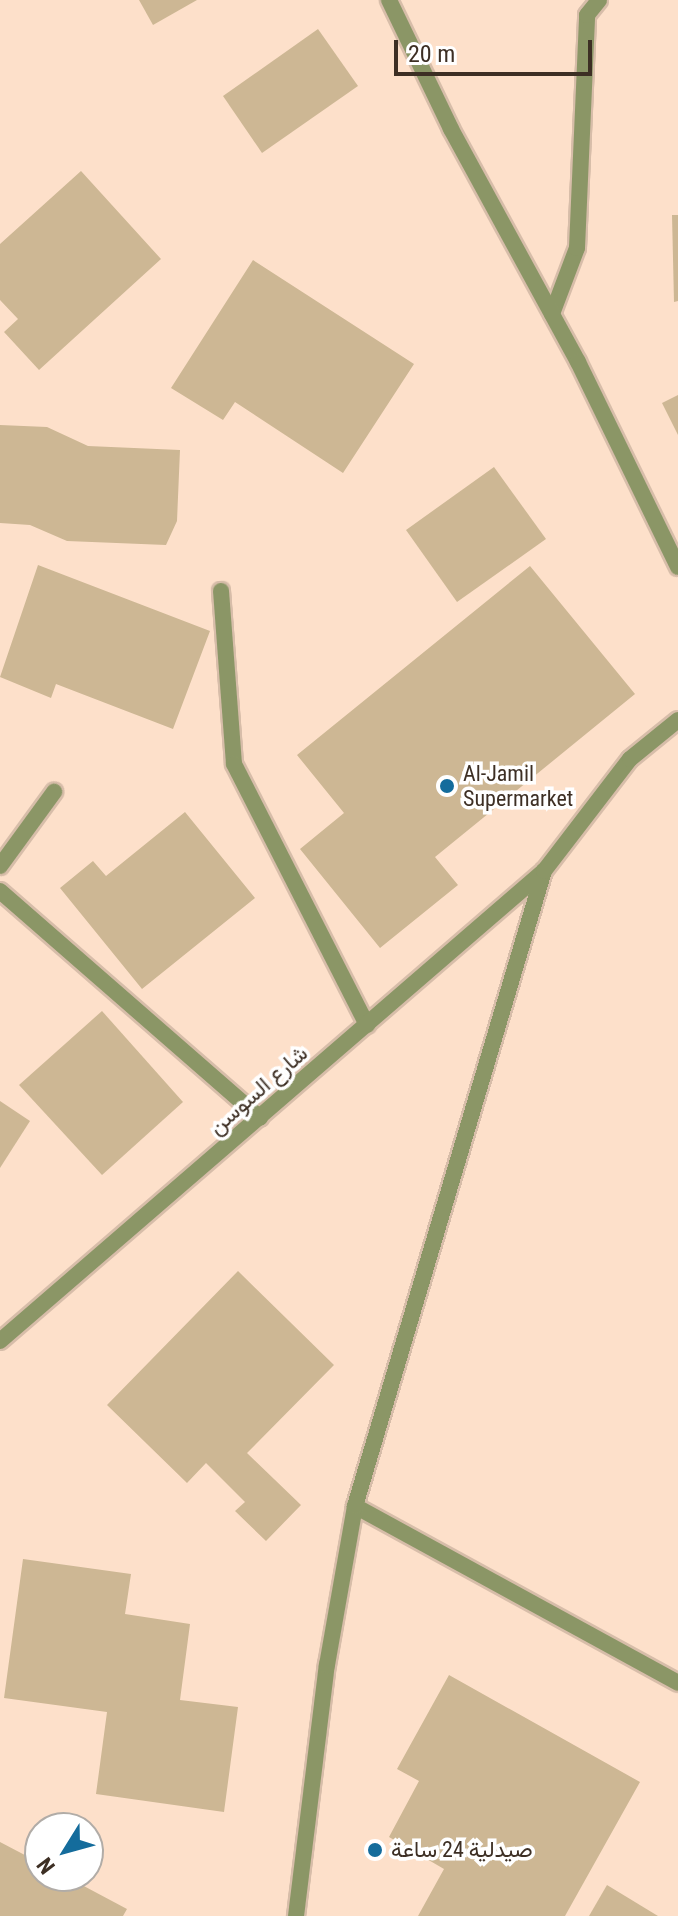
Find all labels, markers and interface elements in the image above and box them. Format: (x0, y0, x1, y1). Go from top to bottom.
scale bar (398, 24, 596, 74)
text: 20 m (408, 40, 455, 68)
place label: Al-Jamil Supermarket (463, 760, 573, 812)
marker: Al-Jamil Supermarket (438, 777, 456, 795)
street label: شارع السوسن (203, 1040, 313, 1140)
north arrow (24, 1812, 104, 1892)
place label: صيدلية 24 ساعة (391, 1837, 533, 1863)
marker: صيدلية 24 ساعة (366, 1841, 384, 1859)
text: N (32, 1853, 60, 1878)

